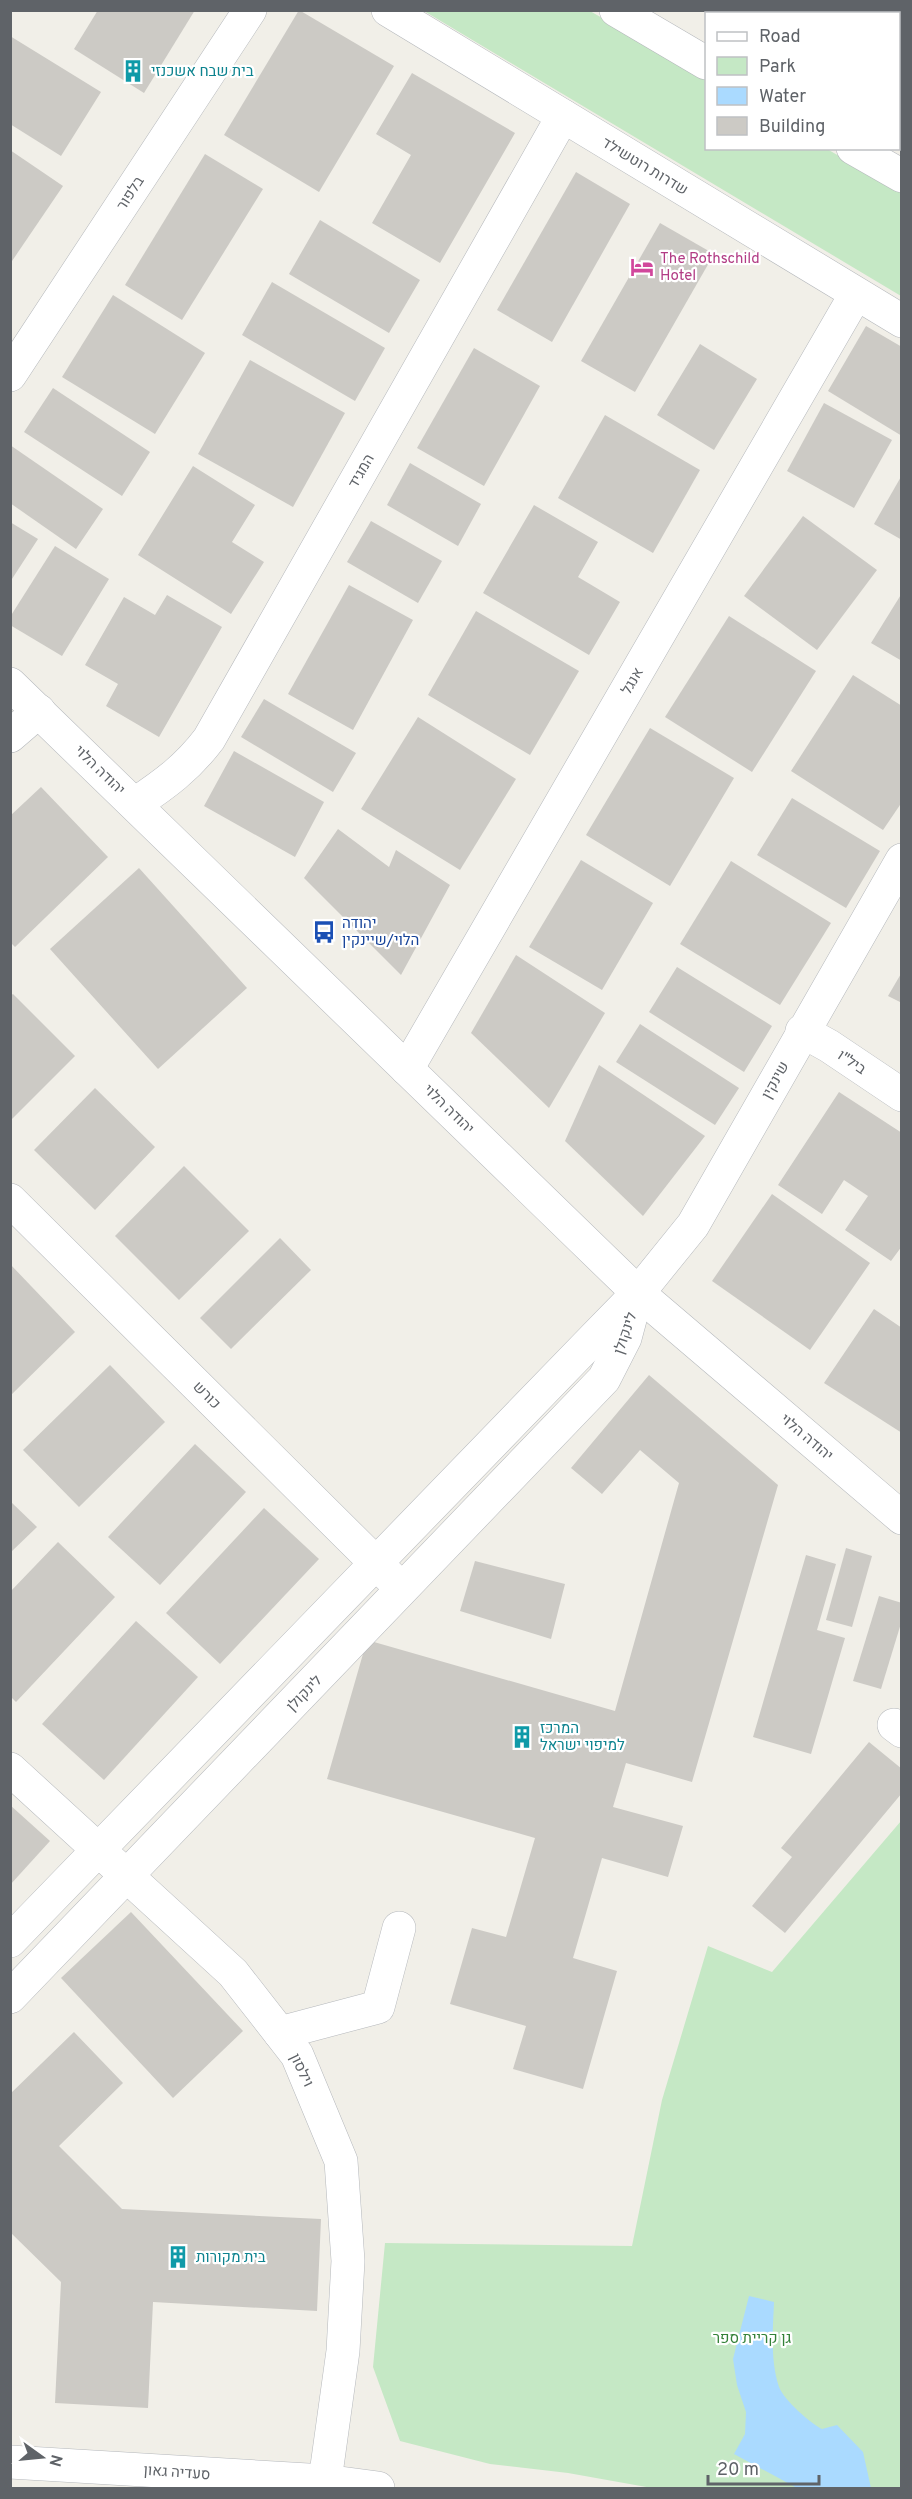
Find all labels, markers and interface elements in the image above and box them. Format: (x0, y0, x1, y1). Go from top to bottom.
legend (705, 12, 900, 150)
text: Road (759, 26, 801, 49)
text: Park (759, 56, 796, 79)
building icon: בית שבח אשכנזי (120, 58, 146, 84)
place label: בית שבח אשכנזי (151, 63, 254, 82)
text: Water (759, 86, 806, 109)
text: Building (759, 116, 825, 139)
street label: שדרות רוטשילד (598, 134, 691, 201)
street label: בלפור (113, 173, 149, 214)
place label: The Rothschild Hotel (660, 250, 760, 286)
hotel icon: The Rothschild Hotel (629, 254, 655, 280)
street label: המגיד (345, 451, 380, 492)
street label: אנגל (618, 665, 649, 699)
street label: יהודה הלוי (70, 742, 128, 800)
place label: יהודה הלוי/שיינקין (342, 915, 419, 951)
bus stop icon: יהודה הלוי/שיינקין (311, 919, 337, 945)
street label: ביל"ו (833, 1047, 869, 1080)
street label: שינקין (758, 1059, 794, 1103)
street label: יהודה הלוי (419, 1081, 477, 1139)
street label: לינקולן (610, 1310, 643, 1357)
street label: כורש (188, 1378, 224, 1414)
street label: יהודה הלוי (776, 1410, 836, 1466)
street label: לינקולן (283, 1672, 327, 1716)
place label: המרכז למיפוי ישראל (540, 1720, 625, 1756)
building icon: המרכז למיפוי ישראל (509, 1724, 535, 1750)
street label: וילסון (284, 2051, 317, 2091)
building icon: בית מקורות (165, 2244, 191, 2270)
place label: בית מקורות (196, 2249, 266, 2268)
park label: גן קריית ספר (713, 2330, 791, 2349)
north arrow (12, 2427, 72, 2487)
scale bar (708, 2448, 819, 2486)
text: N (43, 2452, 66, 2469)
text: 20 m (717, 2459, 759, 2482)
street label: סעדיה גאון (143, 2462, 211, 2485)

